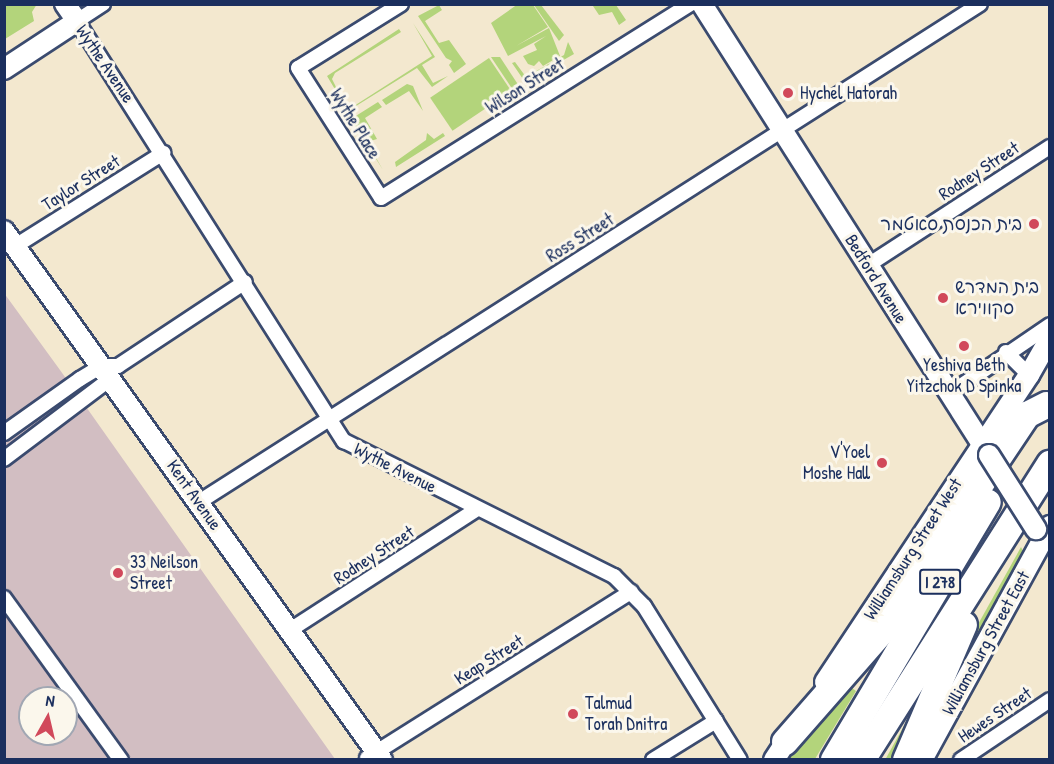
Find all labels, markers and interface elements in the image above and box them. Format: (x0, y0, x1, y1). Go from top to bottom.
street label: Wythe Avenue (71, 21, 139, 107)
street label: Wilson Street (482, 53, 568, 119)
place label: Hychel Hatorah (800, 82, 897, 104)
street label: Wythe Place (325, 85, 385, 163)
marker: Hychel Hatorah (781, 86, 795, 100)
street label: Rodney Street (935, 137, 1023, 205)
street label: Taylor Street (38, 150, 124, 216)
street label: Ross Street (542, 209, 618, 267)
place label: בית הכנסת סאטמר (880, 213, 1022, 235)
marker: בית הכנסת סאטמר (1027, 217, 1041, 231)
street label: Bedford Avenue (840, 231, 912, 327)
place label: בית המדרש סקווירא (955, 277, 1039, 320)
marker: בית המדרש סקווירא (936, 291, 950, 305)
marker: Yeshiva Beth Yitzchok D Spinka (957, 339, 971, 353)
place label: Yeshiva Beth Yitzchok D Spinka (907, 355, 1021, 398)
street label: Wythe Avenue (350, 438, 440, 498)
place label: V'Yoel Moshe Hall (803, 442, 870, 484)
street label: Kent Avenue (162, 456, 226, 534)
marker: V'Yoel Moshe Hall (875, 456, 889, 470)
street label: Williamsburg Street West (859, 474, 967, 624)
street label: Rodney Street (330, 521, 418, 589)
place label: 33 Neilson Street (130, 552, 198, 594)
marker: 33 Neilson Street (111, 566, 125, 580)
street label: Williamsburg Street East (938, 567, 1034, 719)
road number: I 278 (919, 569, 961, 595)
street label: Keap Street (450, 630, 528, 690)
street label: Hewes Street (954, 683, 1036, 747)
north arrow (18, 686, 78, 746)
text: N (44, 689, 56, 712)
place label: Talmud Torah Dnitra (585, 693, 667, 736)
marker: Talmud Torah Dnitra (566, 707, 580, 721)

